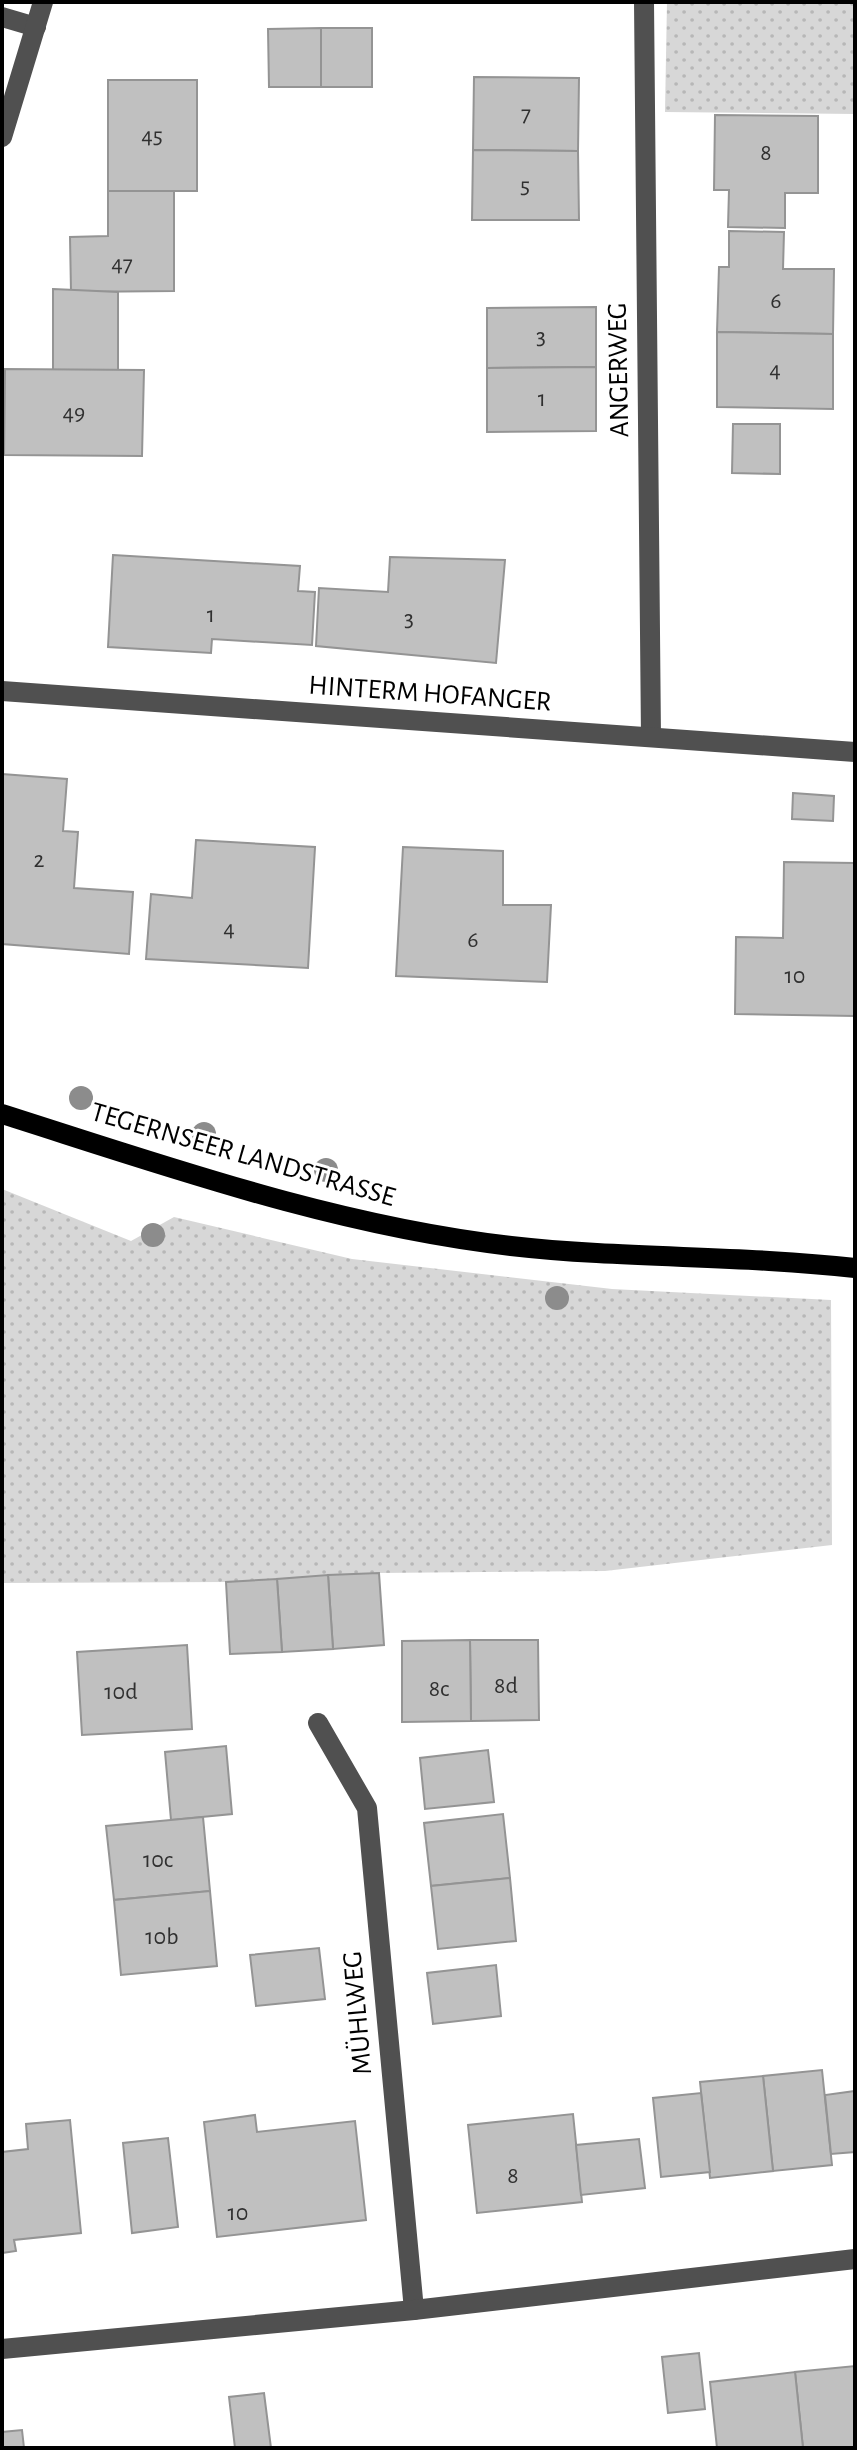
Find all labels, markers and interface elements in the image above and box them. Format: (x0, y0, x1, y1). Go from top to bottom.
house number: 7 (521, 102, 531, 126)
house number: 45 (141, 124, 163, 148)
house number: 8 (760, 141, 772, 165)
house number: 5 (520, 174, 530, 198)
house number: 47 (111, 252, 133, 276)
house number: 6 (770, 289, 782, 313)
street label: ANGERWEG (604, 302, 634, 438)
house number: 3 (536, 325, 546, 349)
house number: 4 (769, 358, 781, 382)
house number: 1 (538, 387, 546, 411)
house number: 49 (63, 401, 85, 425)
house number: 1 (207, 603, 215, 627)
house number: 3 (404, 607, 414, 631)
street label: HINTERM HOFANGER (308, 672, 552, 716)
house number: 2 (34, 848, 45, 872)
house number: 4 (223, 917, 235, 941)
house number: 6 (467, 928, 479, 952)
house number: 10 (785, 964, 805, 988)
street label: TEGERNSEER LANDSTRASSE (88, 1098, 398, 1212)
house number: 8d (494, 1674, 518, 1698)
house number: 8c (429, 1677, 449, 1701)
house number: 10d (104, 1680, 138, 1704)
house number: 10c (143, 1848, 173, 1872)
house number: 10b (145, 1925, 179, 1949)
street label: MÜHLWEG (337, 1950, 377, 2076)
house number: 8 (507, 2164, 519, 2188)
house number: 10 (228, 2201, 248, 2225)

